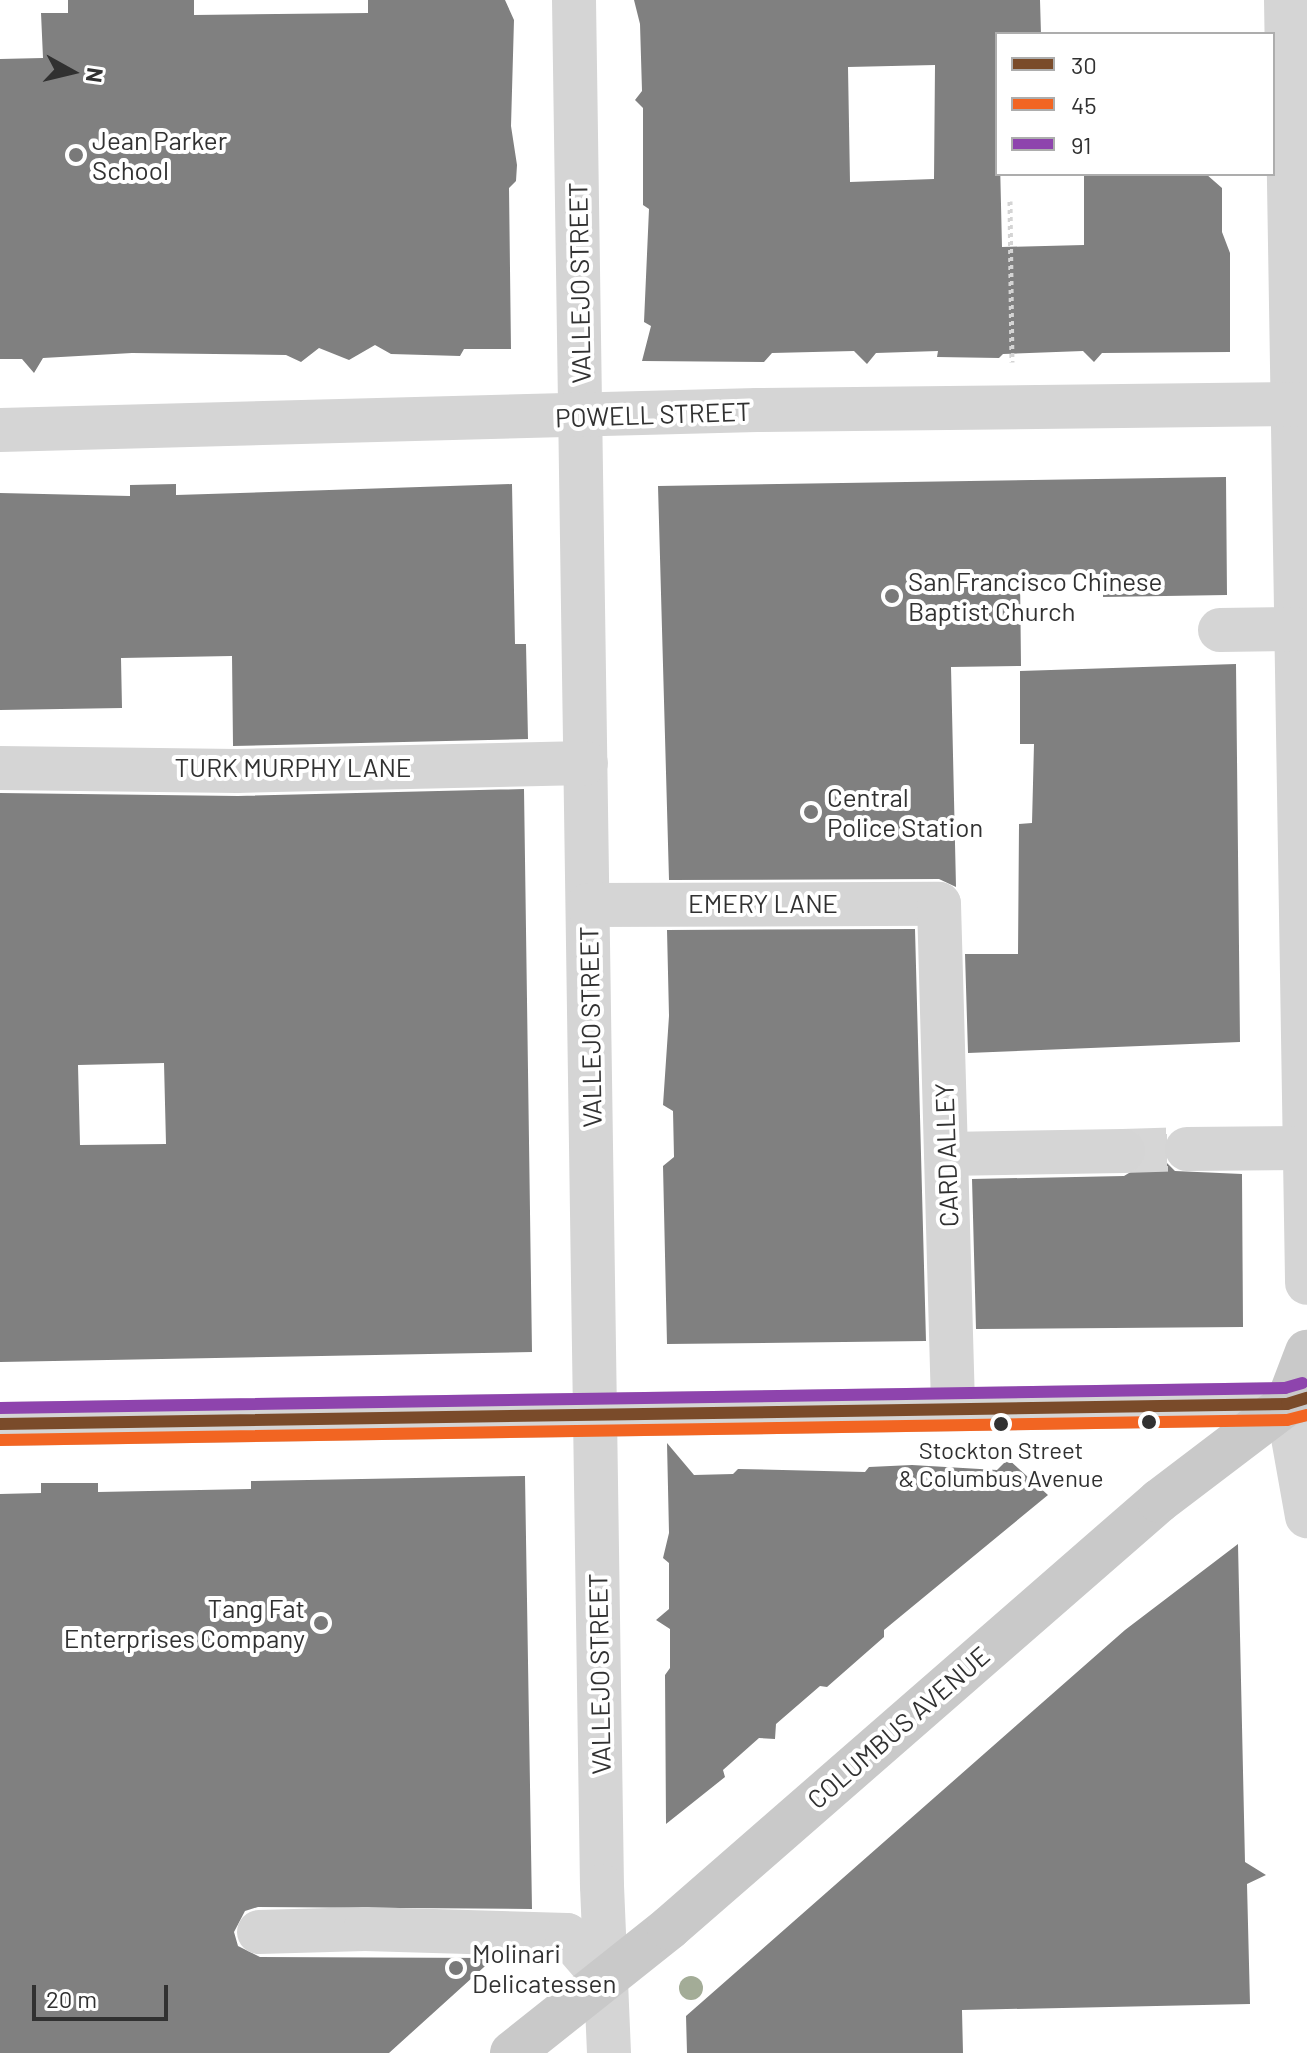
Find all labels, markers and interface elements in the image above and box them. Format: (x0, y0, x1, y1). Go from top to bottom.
north arrow (32, 32, 112, 112)
legend (995, 32, 1275, 176)
text: 30 (1071, 50, 1097, 79)
text: N (82, 66, 110, 84)
text: 45 (1071, 90, 1097, 119)
place label: Jean Parker School (92, 124, 227, 186)
text: 91 (1071, 130, 1091, 159)
marker: Jean Parker School (67, 146, 85, 164)
street label: VALLEJO STREET (562, 182, 596, 384)
street label: POWELL STREET (555, 395, 751, 433)
place label: San Francisco Chinese Baptist Church (908, 565, 1162, 626)
marker: San Francisco Chinese Baptist Church (883, 587, 901, 605)
street label: TURK MURPHY LANE (175, 751, 411, 783)
place label: Central Police Station (827, 781, 983, 842)
marker: Central Police Station (802, 803, 820, 821)
street label: EMERY LANE (688, 887, 838, 919)
street label: VALLEJO STREET (573, 926, 607, 1128)
street label: CARD ALLEY (928, 1082, 964, 1228)
unlabelled marker (1141, 1414, 1157, 1430)
marker: Stockton Street & Columbus Avenue (993, 1416, 1009, 1432)
place label: Stockton Street & Columbus Avenue (898, 1436, 1104, 1492)
street label: VALLEJO STREET (582, 1573, 616, 1775)
place label: Tang Fat Enterprises Company (64, 1592, 305, 1654)
marker: Tang Fat Enterprises Company (312, 1614, 330, 1632)
street label: COLUMBUS AVENUE (801, 1639, 995, 1815)
place label: Molinari Delicatessen (472, 1937, 616, 1998)
marker: Molinari Delicatessen (447, 1959, 465, 1977)
scale bar (36, 1969, 172, 2019)
text: 20 m (46, 1984, 97, 2013)

